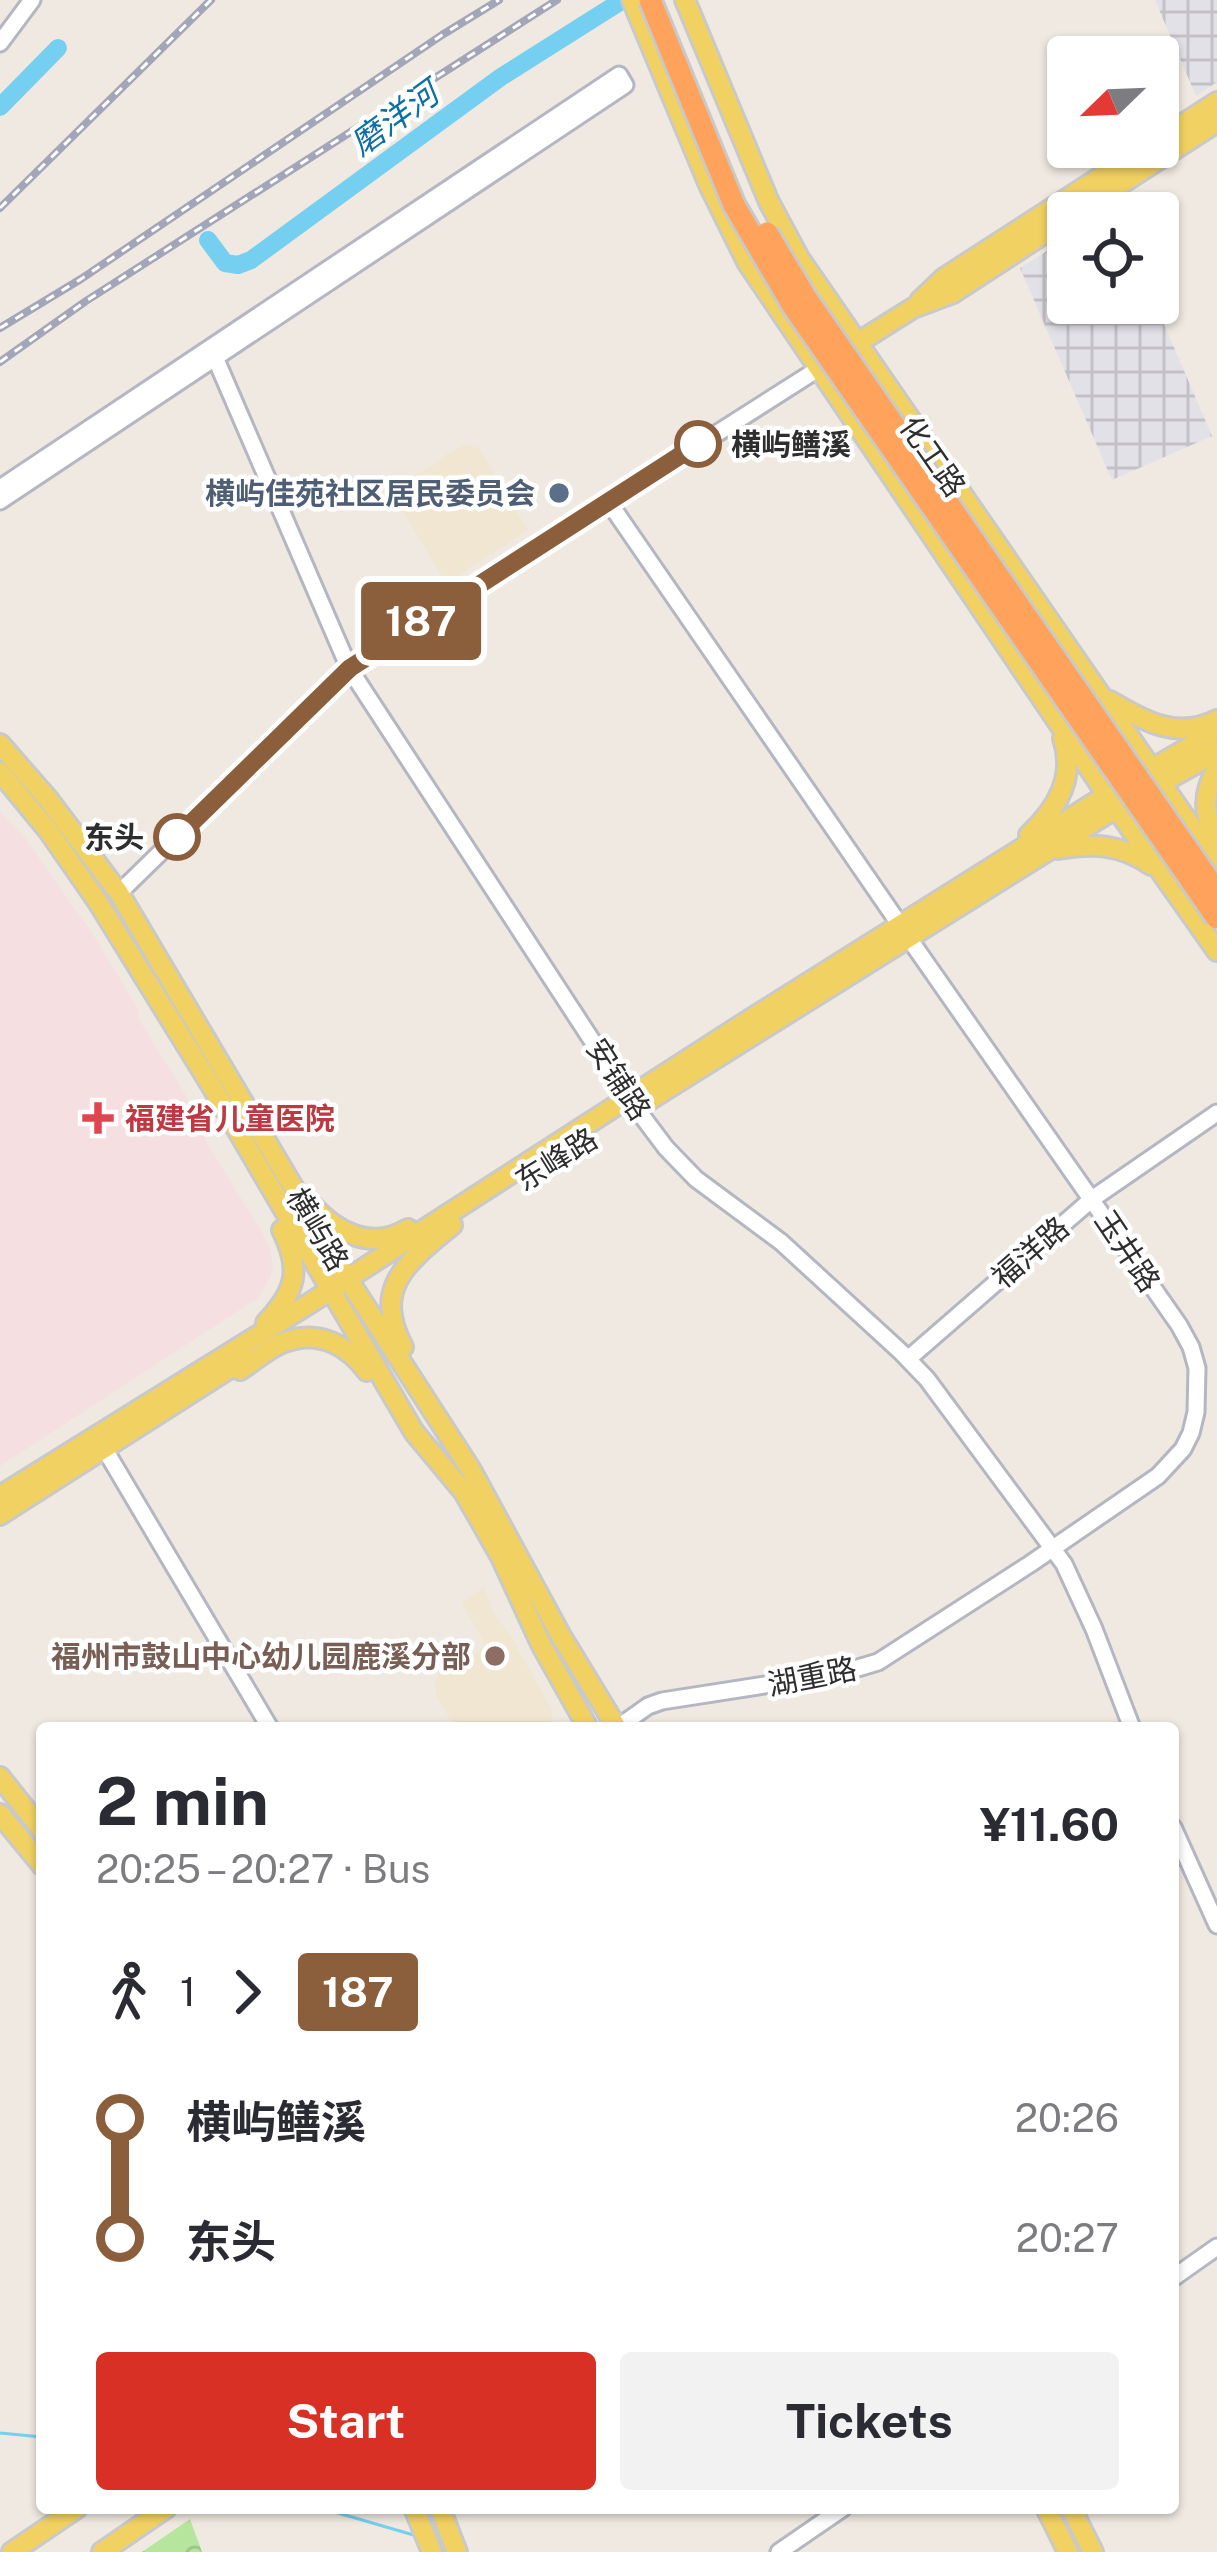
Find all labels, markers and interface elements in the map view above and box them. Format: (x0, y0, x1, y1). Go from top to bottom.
north arrow (1047, 36, 1179, 168)
map controls (1047, 36, 1179, 324)
water label: 磨洋河 (343, 70, 450, 162)
button: locate (1047, 192, 1179, 324)
street label: 化工路 (892, 409, 974, 503)
marker: 横屿鳝溪 (676, 422, 720, 466)
place label: 横屿鳝溪 (731, 426, 851, 462)
place label: 横屿佳苑社区居民委员会 (205, 475, 535, 511)
marker: 横屿佳苑社区居民委员会 (546, 480, 572, 506)
line badge: 187 (352, 582, 490, 660)
text: 187 (385, 596, 457, 645)
marker: 东头 (155, 815, 199, 859)
place label: 东头 (84, 819, 144, 855)
street label: 安铺路 (579, 1031, 659, 1127)
place label: 福建省儿童医院 (125, 1100, 335, 1136)
marker: 福建省儿童医院 (82, 1102, 114, 1134)
street label: 东峰路 (508, 1120, 604, 1198)
street label: 横屿路 (279, 1181, 357, 1277)
street label: 玉井路 (1088, 1204, 1168, 1298)
street label: 福洋路 (984, 1209, 1076, 1295)
place label: 福州市鼓山中心幼儿园鹿溪分部 (51, 1638, 471, 1674)
marker: 福州市鼓山中心幼儿园鹿溪分部 (482, 1643, 508, 1669)
street label: 湖重路 (764, 1650, 860, 1702)
text: 2 min (96, 1762, 269, 1840)
text: ¥11.60 (980, 1798, 1119, 1851)
text: 20:25 – 20:27 · Bus (96, 1846, 430, 1892)
icon: walk (96, 1959, 162, 2025)
icon: forward (214, 1959, 280, 2025)
text: 187 (322, 1967, 394, 2016)
text: 1 (180, 1969, 196, 2015)
text: 横屿鳝溪 (186, 2095, 366, 2148)
text: 20:26 (1015, 2095, 1119, 2141)
text: 东头 (186, 2215, 276, 2268)
text: 20:27 (1016, 2215, 1119, 2261)
button: Start (96, 2352, 596, 2490)
button: Tickets (620, 2352, 1119, 2490)

